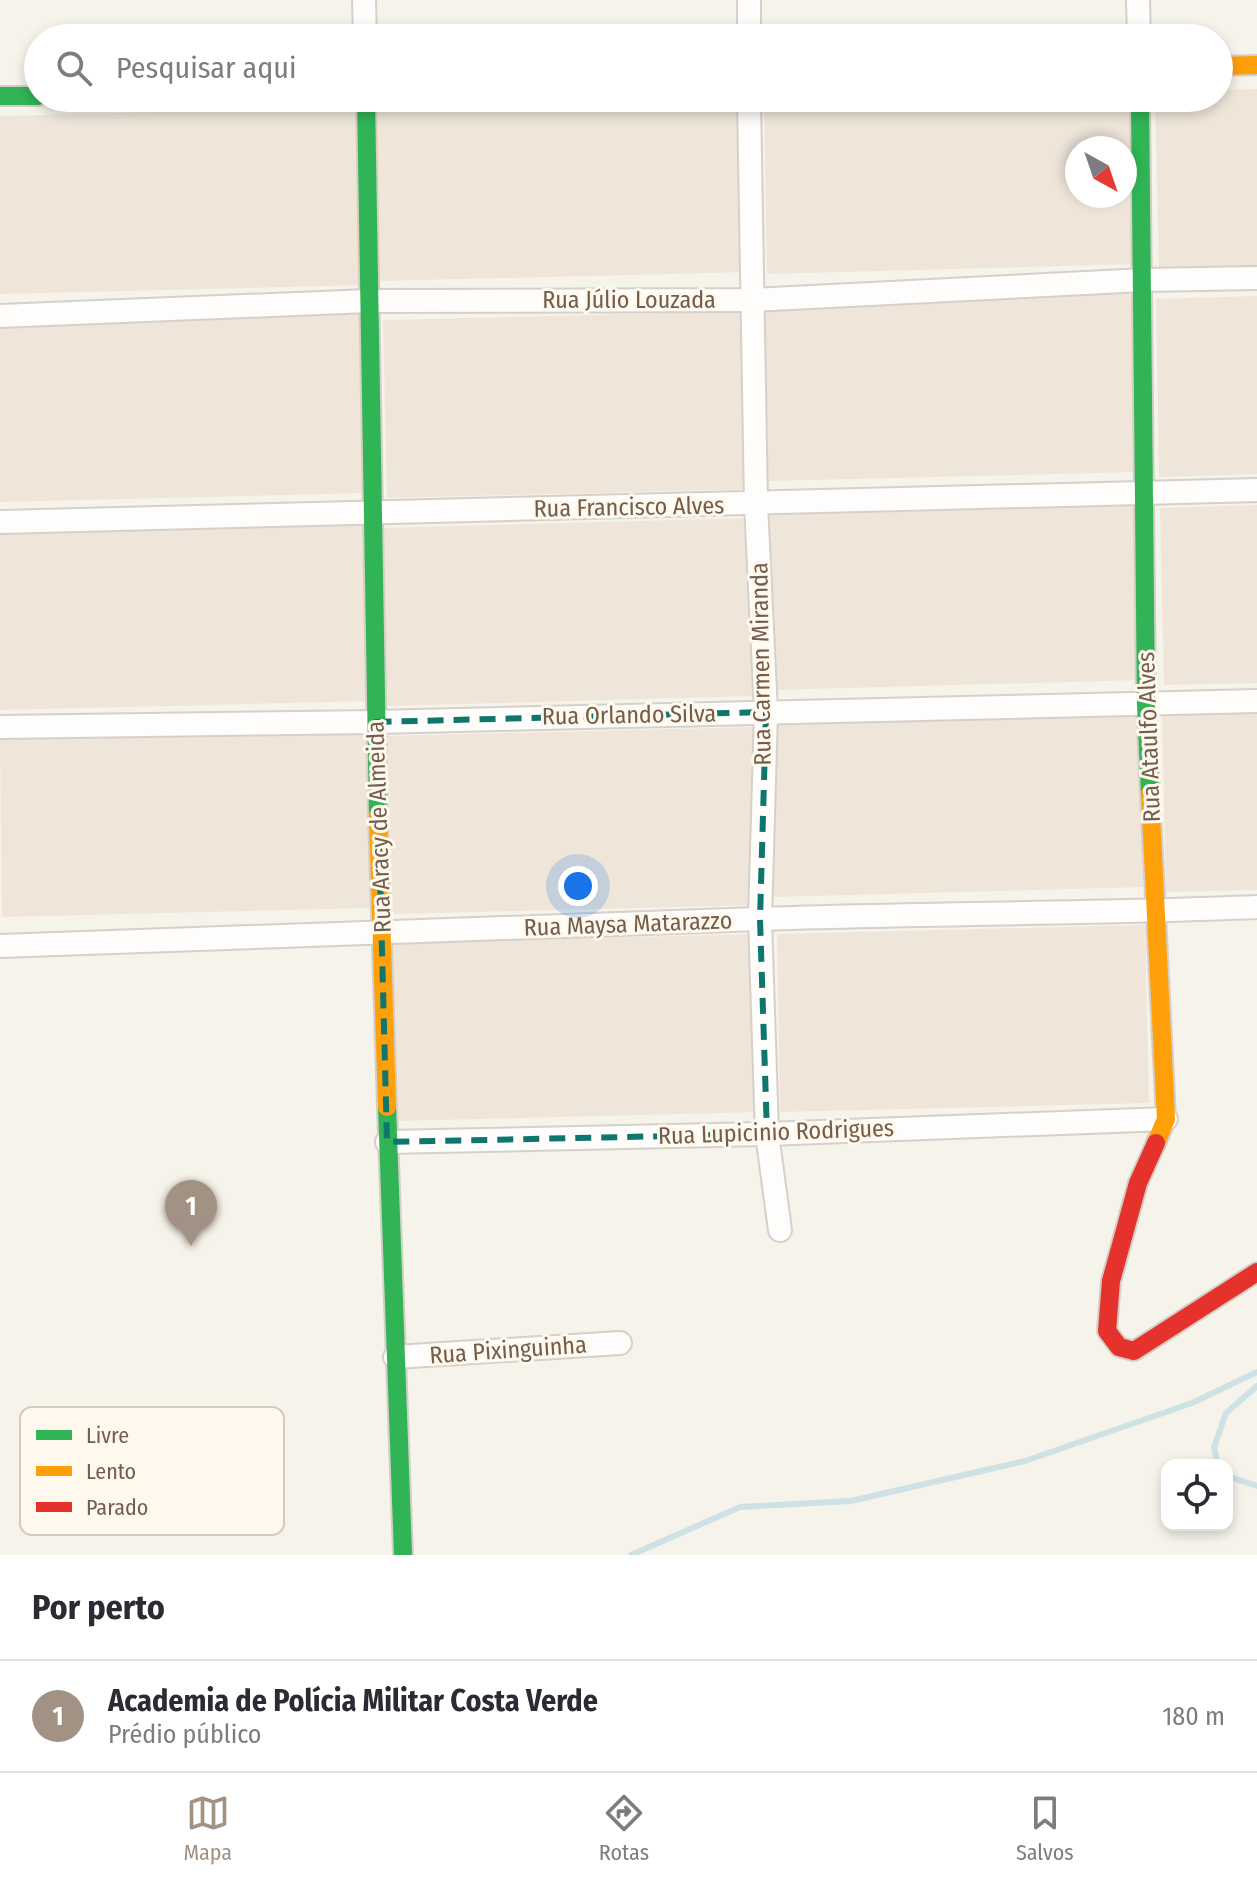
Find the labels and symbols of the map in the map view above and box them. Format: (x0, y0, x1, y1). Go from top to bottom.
north arrow (1065, 136, 1137, 208)
street label: Rua Júlio Louzada (542, 286, 716, 314)
street label: Rua Francisco Alves (533, 491, 725, 523)
street label: Rua Carmen Miranda (745, 562, 777, 766)
street label: Rua Ataulfo Alves (1132, 651, 1166, 823)
street label: Rua Orlando Silva (542, 699, 716, 731)
street label: Rua Aracy de Almeida (361, 721, 397, 933)
your location (558, 866, 598, 906)
street label: Rua Maysa Matarazzo (523, 906, 733, 942)
street label: Rua Lupicinio Rodrigues (657, 1114, 895, 1150)
pin: 1 (165, 1180, 217, 1246)
street label: Rua Pixinguinha (428, 1331, 588, 1369)
legend (20, 1407, 284, 1535)
text: Livre (86, 1422, 129, 1449)
text: Lento (86, 1458, 136, 1485)
text: Parado (86, 1494, 148, 1521)

